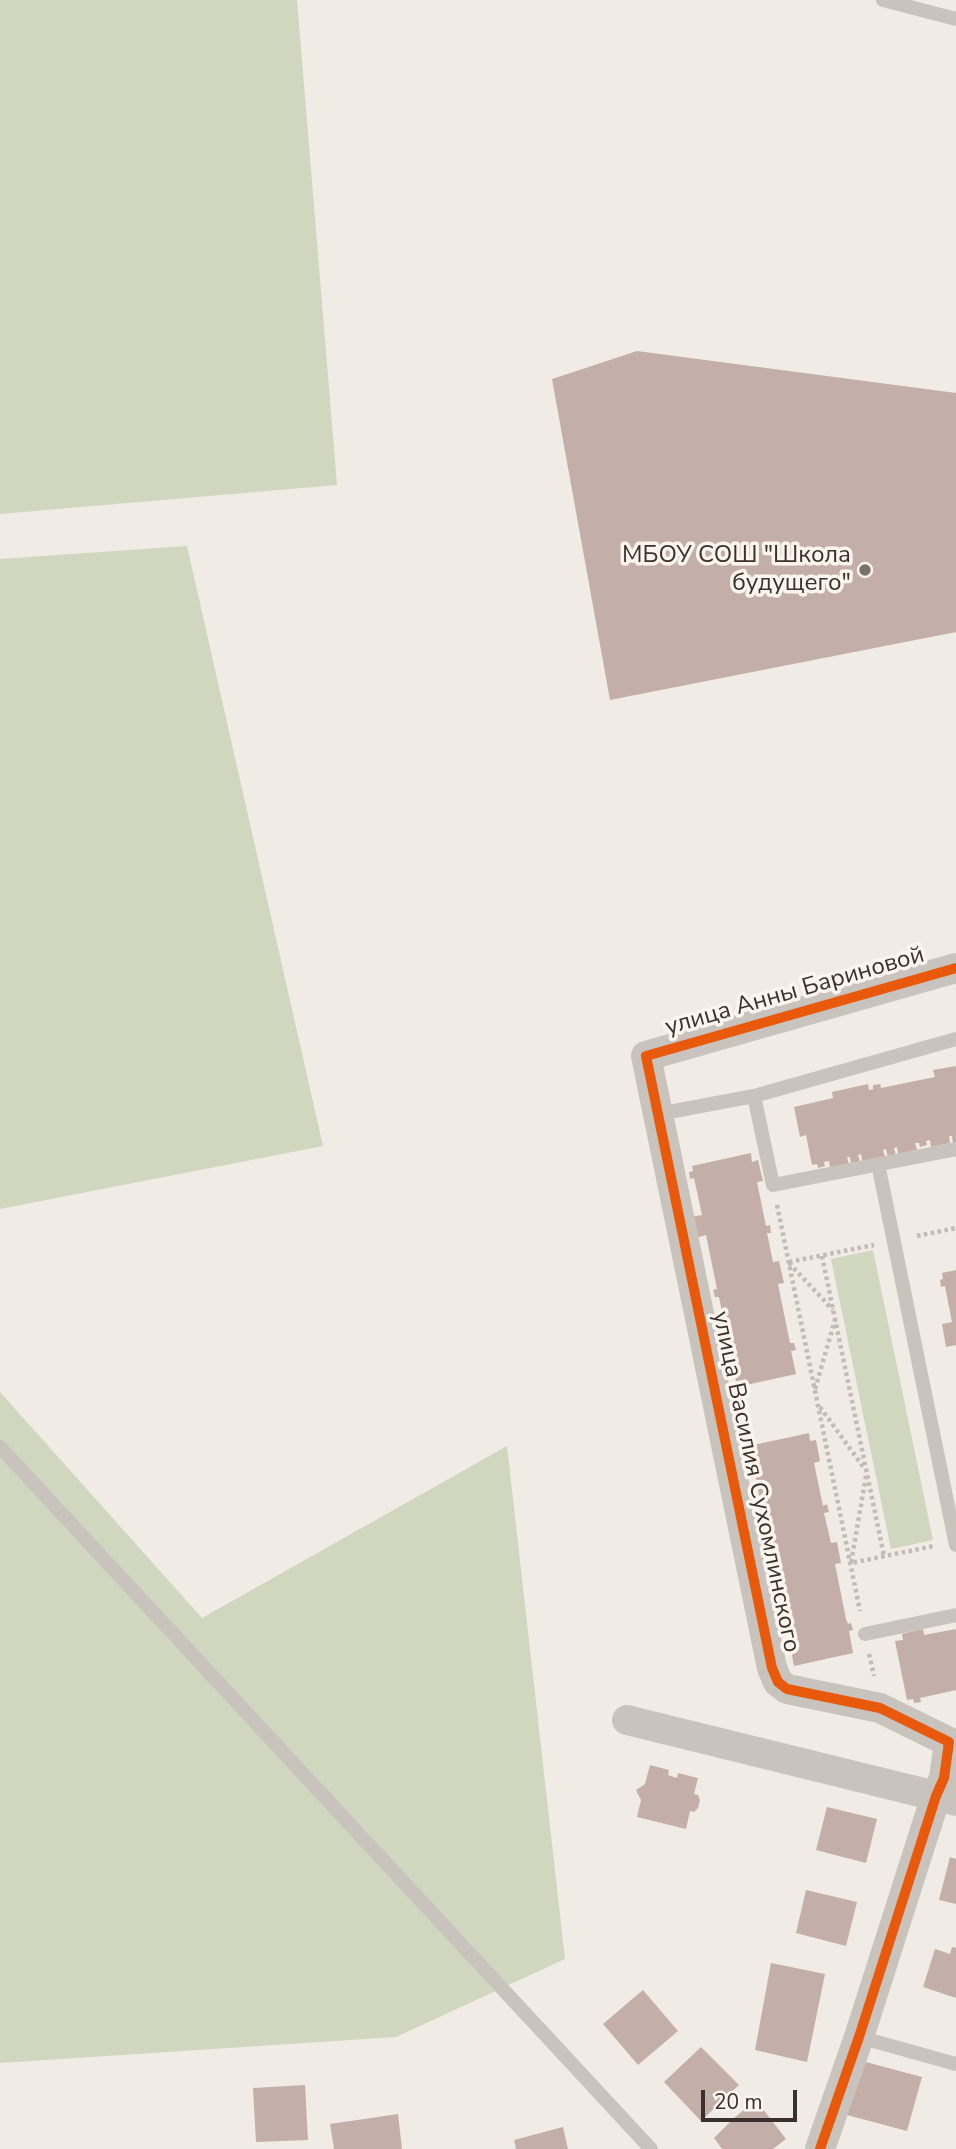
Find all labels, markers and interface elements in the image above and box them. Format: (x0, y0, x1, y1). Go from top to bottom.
place label: МБОУ СОШ "Школа будущего" (622, 542, 851, 598)
marker: МБОУ СОШ "Школа будущего" (857, 562, 873, 578)
street label: улица Анны Бариновой (662, 941, 928, 1043)
street label: улица Василия Сухомлинского (705, 1309, 805, 1655)
scale bar (704, 2076, 800, 2120)
text: 20 m (714, 2088, 763, 2116)

